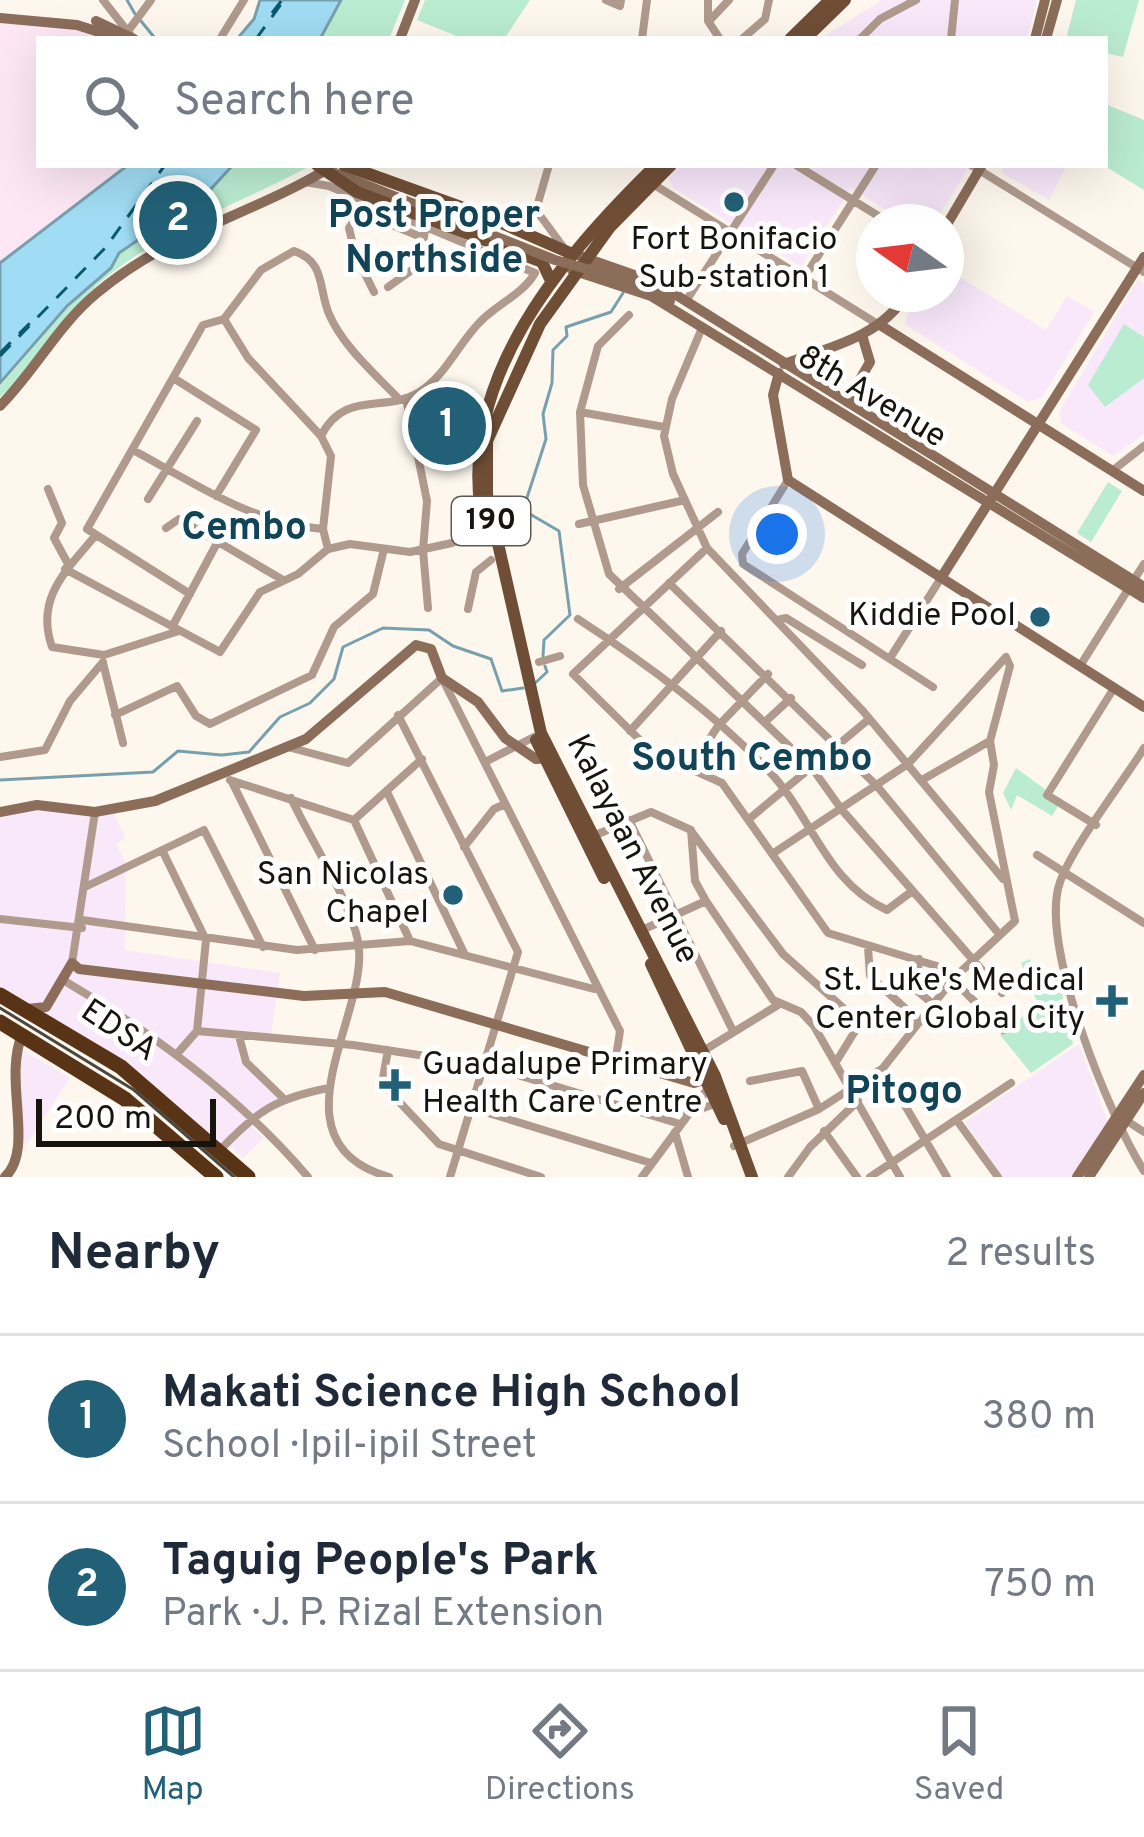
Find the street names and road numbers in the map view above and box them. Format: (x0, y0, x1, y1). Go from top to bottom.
street label: 8th Avenue (789, 337, 953, 459)
road number: 190 (452, 497, 530, 545)
street label: Kalayaan Avenue (555, 728, 707, 972)
street label: EDSA (72, 991, 164, 1073)

